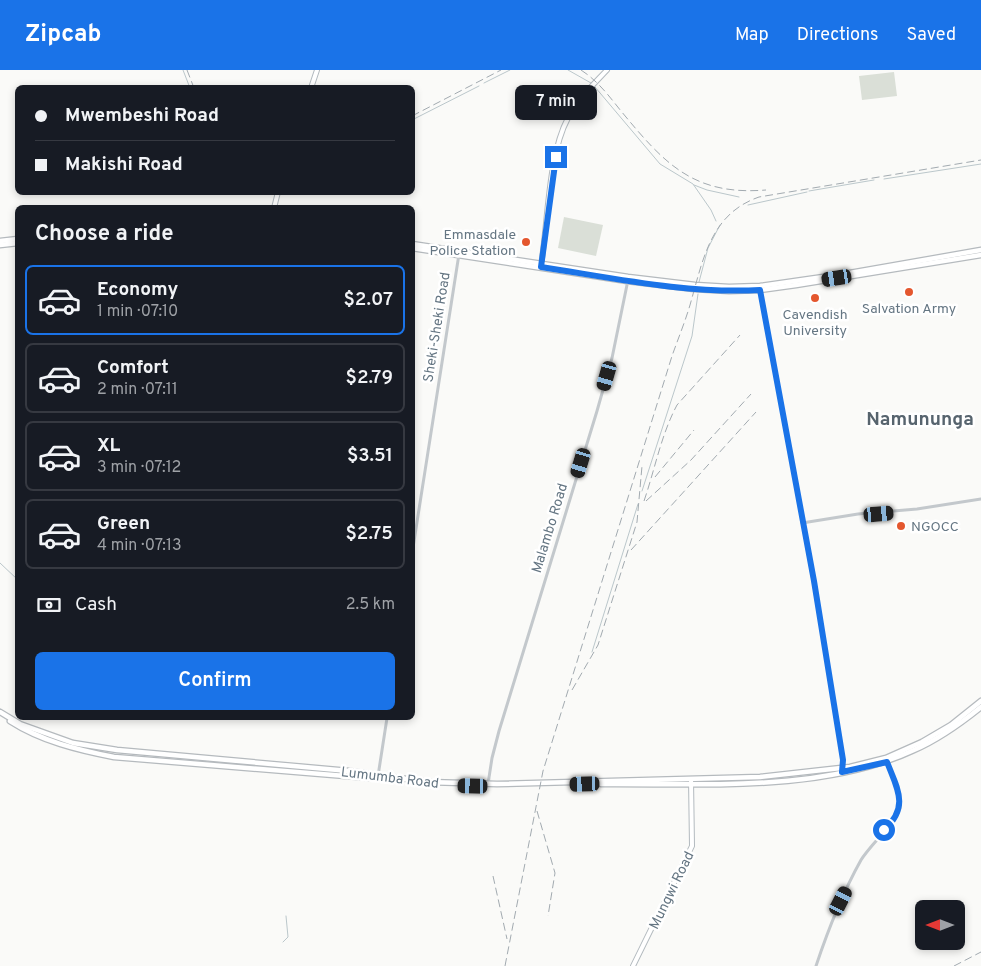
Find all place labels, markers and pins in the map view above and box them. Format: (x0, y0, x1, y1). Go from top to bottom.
place label: Emmasdale Police Station (429, 227, 516, 260)
marker: Emmasdale Police Station (520, 236, 532, 248)
marker: Salvation Army (903, 286, 915, 298)
marker: Cavendish University (809, 292, 821, 304)
place label: Salvation Army (862, 301, 956, 318)
place label: Cavendish University (782, 307, 848, 340)
place label: NGOCC (911, 519, 959, 536)
marker: NGOCC (895, 520, 907, 532)

